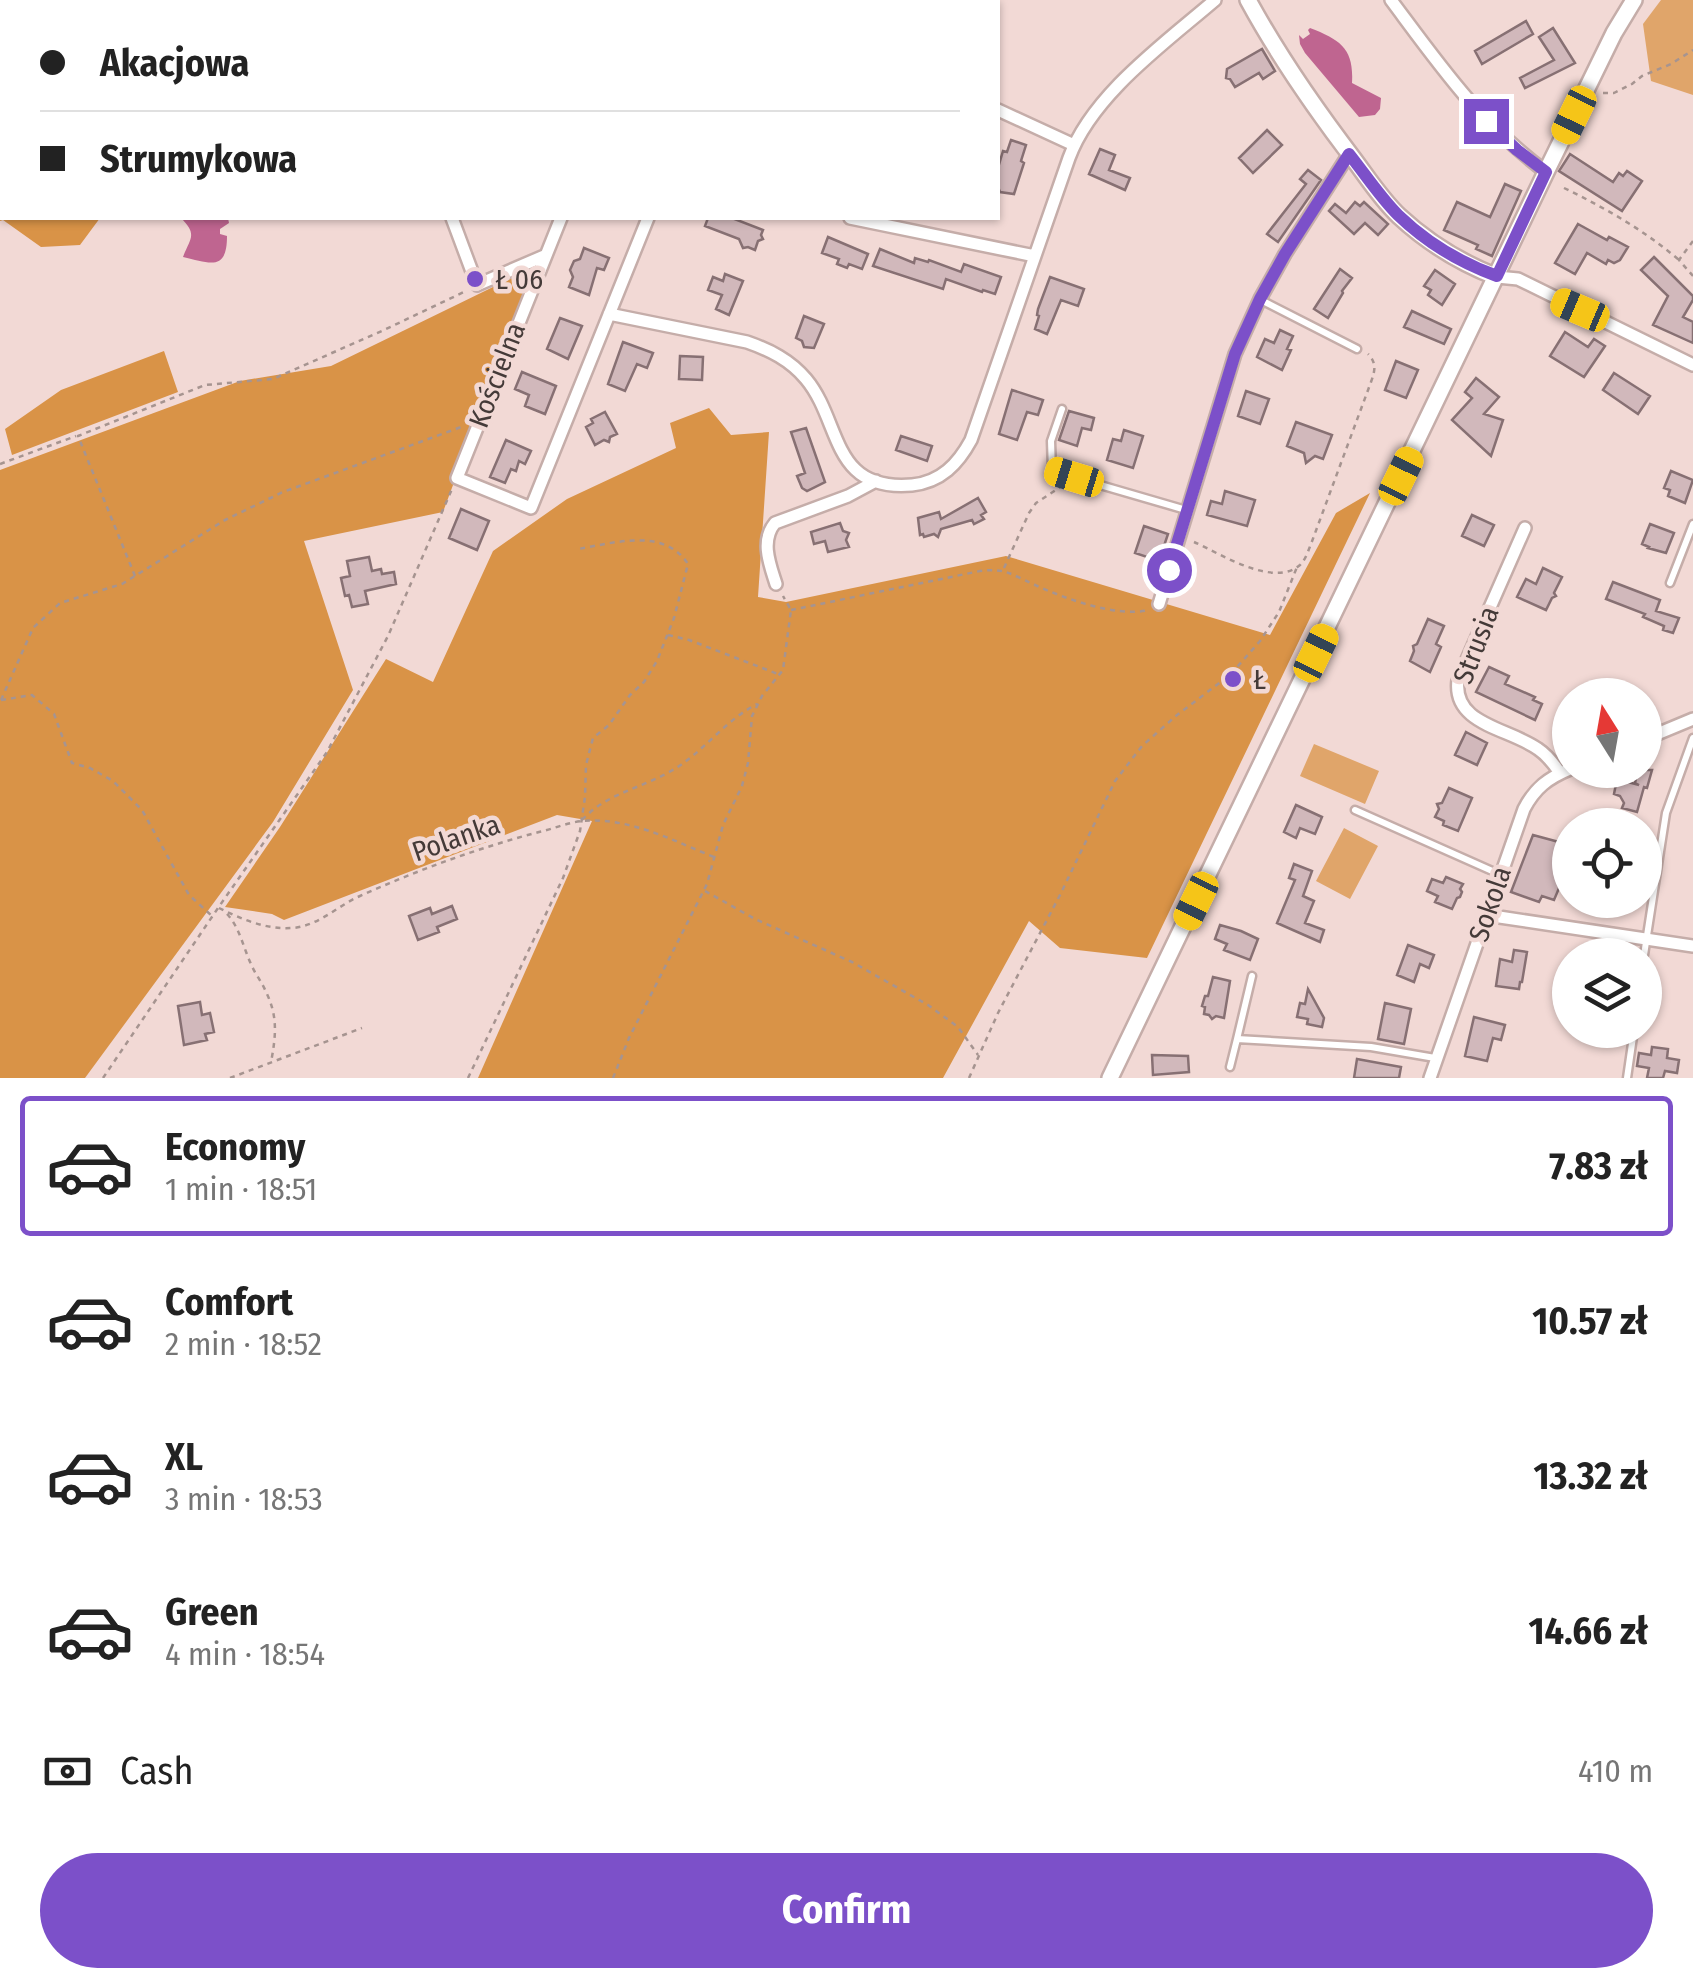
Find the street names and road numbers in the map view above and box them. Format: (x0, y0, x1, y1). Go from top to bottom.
street label: Kościelna (462, 318, 532, 432)
street label: Strusia (1446, 602, 1506, 688)
street label: Polanka (408, 808, 504, 868)
street label: Sokola (1462, 862, 1518, 946)

